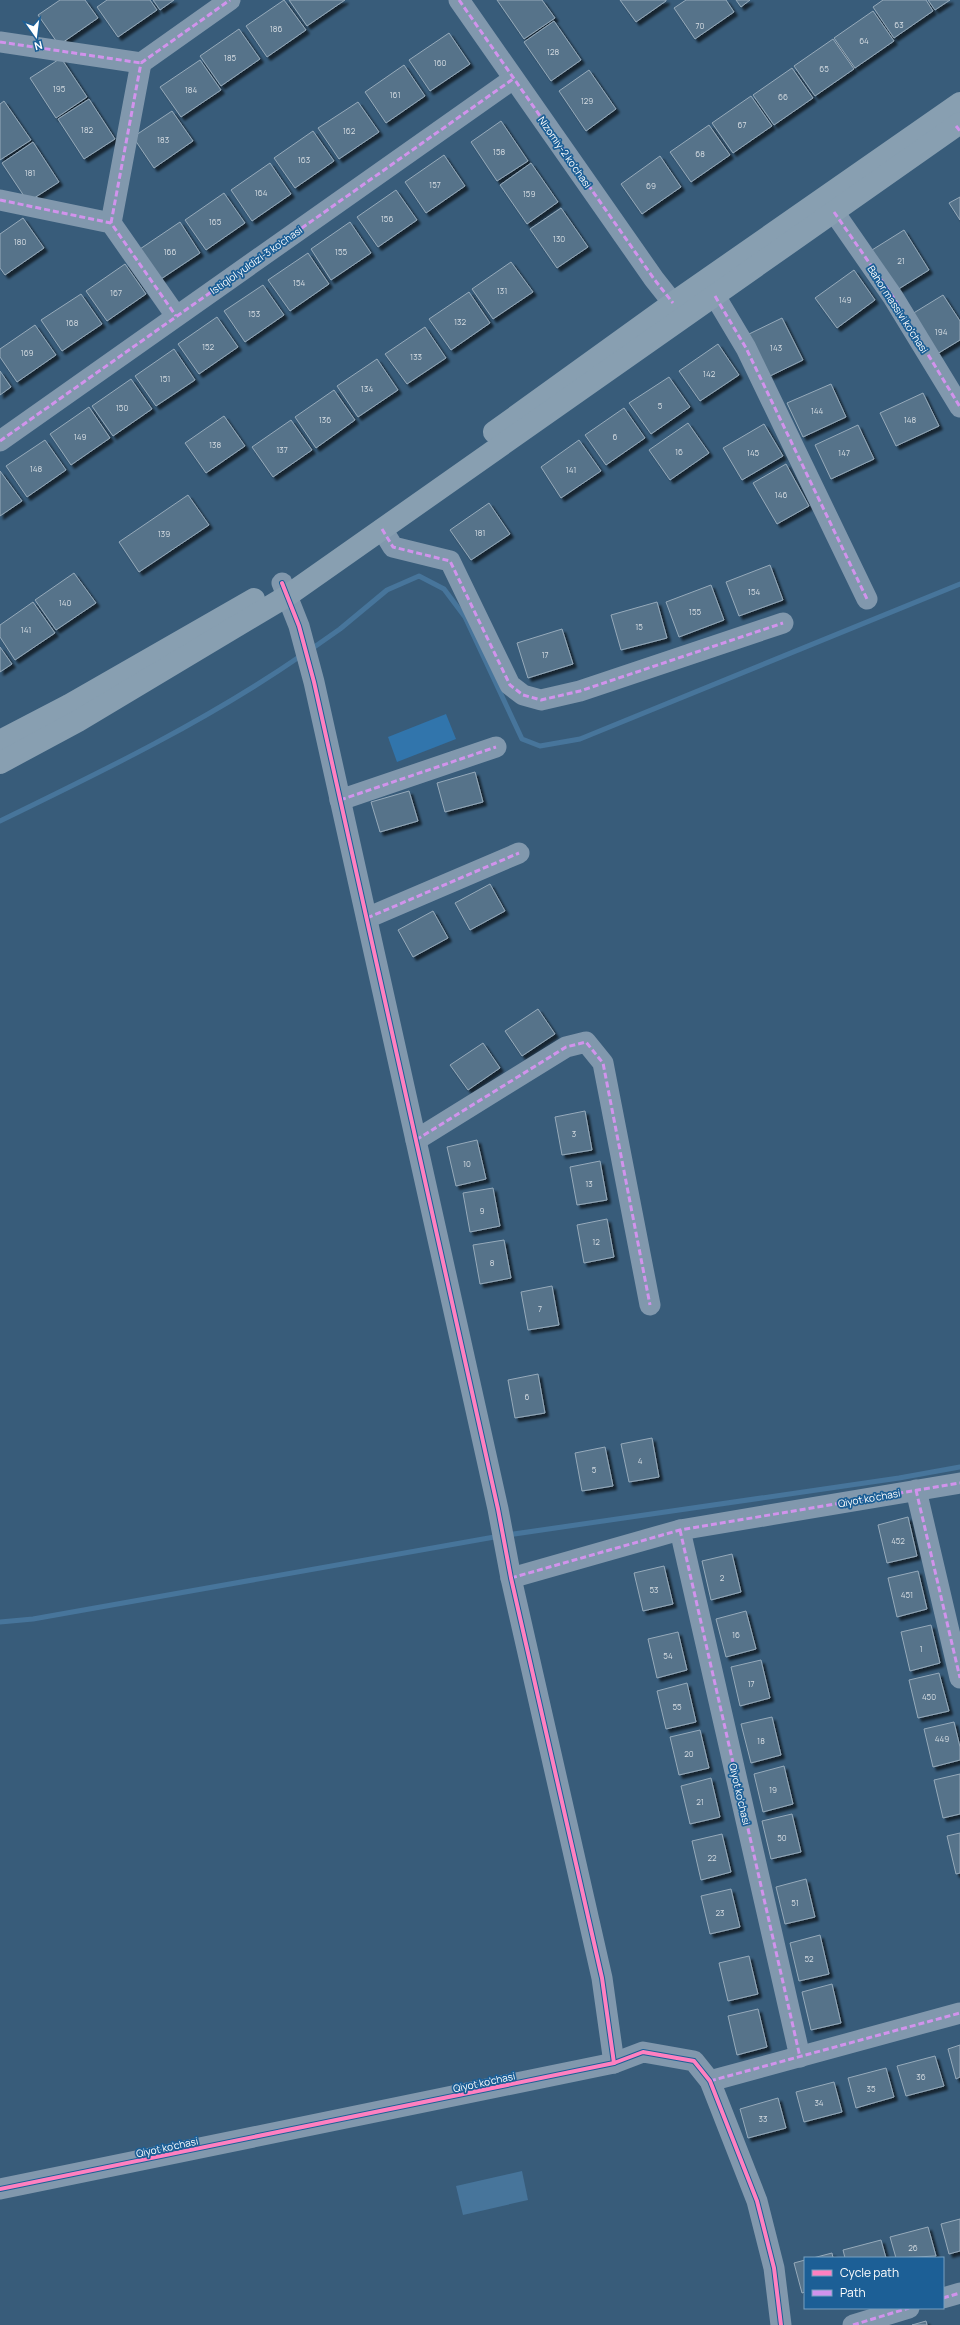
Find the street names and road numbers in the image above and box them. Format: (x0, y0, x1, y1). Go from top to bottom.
street label: Nizomiy-2 ko'chasi (535, 113, 595, 191)
street label: Istiqlol yuldizi-3 ko'chasi (207, 223, 305, 297)
street label: Bahor massivi ko'chasi (864, 262, 932, 356)
street label: Qiyot ko'chasi (837, 1486, 901, 1510)
street label: Qiyot ko'chasi (726, 1762, 754, 1826)
street label: Qiyot ko'chasi (452, 2069, 516, 2095)
street label: Qiyot ko'chasi (135, 2134, 199, 2160)

